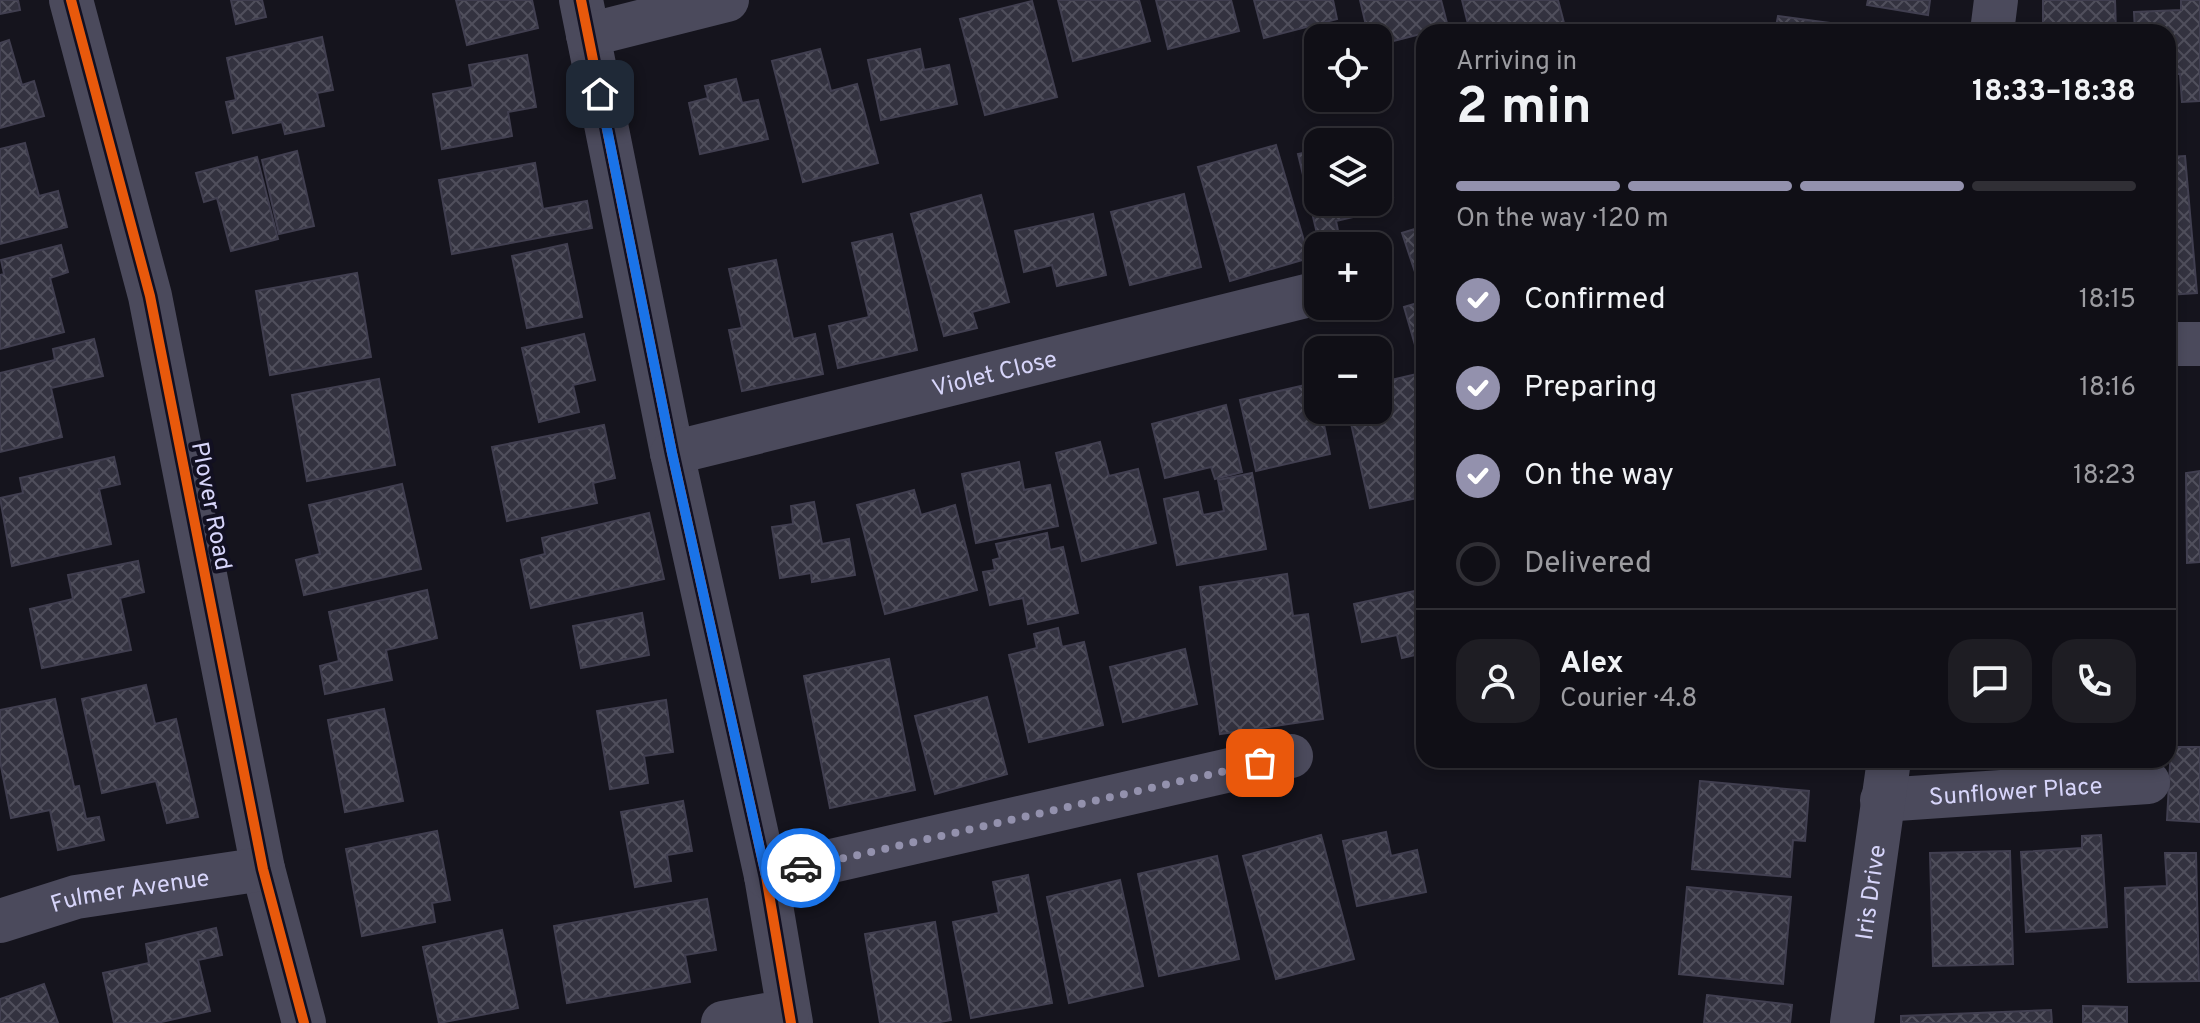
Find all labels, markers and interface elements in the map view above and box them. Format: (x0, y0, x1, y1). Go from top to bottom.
map controls (1304, 24, 1392, 424)
button: locate (1304, 24, 1392, 112)
text: Arriving in (1456, 46, 1577, 79)
pin (566, 60, 634, 128)
icon: home (578, 72, 622, 116)
text: 18:33–18:38 (1972, 74, 2136, 111)
text: 2 min (1456, 76, 1592, 142)
button: layers (1304, 128, 1392, 216)
text: On the way · 120 m (1456, 203, 1669, 236)
button: + (1304, 232, 1392, 320)
icon: check (1456, 278, 1500, 322)
text: Confirmed (1524, 282, 1666, 319)
text: 18:15 (2079, 284, 2136, 317)
button: − (1304, 336, 1392, 424)
street label: Violet Close (929, 345, 1060, 405)
icon: check (1456, 366, 1500, 410)
text: Preparing (1524, 370, 1657, 407)
text: 18:16 (2079, 372, 2136, 405)
street label: Plover Road (183, 439, 237, 573)
icon: check (1456, 454, 1500, 498)
text: On the way (1524, 458, 1674, 495)
text: 18:23 (2073, 460, 2136, 493)
text: Delivered (1524, 546, 1652, 583)
button: person (1456, 639, 1540, 723)
button: chat (1948, 639, 2032, 723)
button: phone (2052, 639, 2136, 723)
text: Alex (1560, 646, 1624, 683)
text: Courier · 4.8 (1560, 683, 1697, 716)
pin (1226, 729, 1294, 797)
icon: bag (1238, 741, 1282, 785)
street label: Sunflower Place (1928, 772, 2103, 814)
courier (761, 828, 841, 908)
street label: Iris Drive (1851, 843, 1894, 942)
icon: car (779, 846, 823, 890)
street label: Fulmer Avenue (47, 864, 212, 921)

